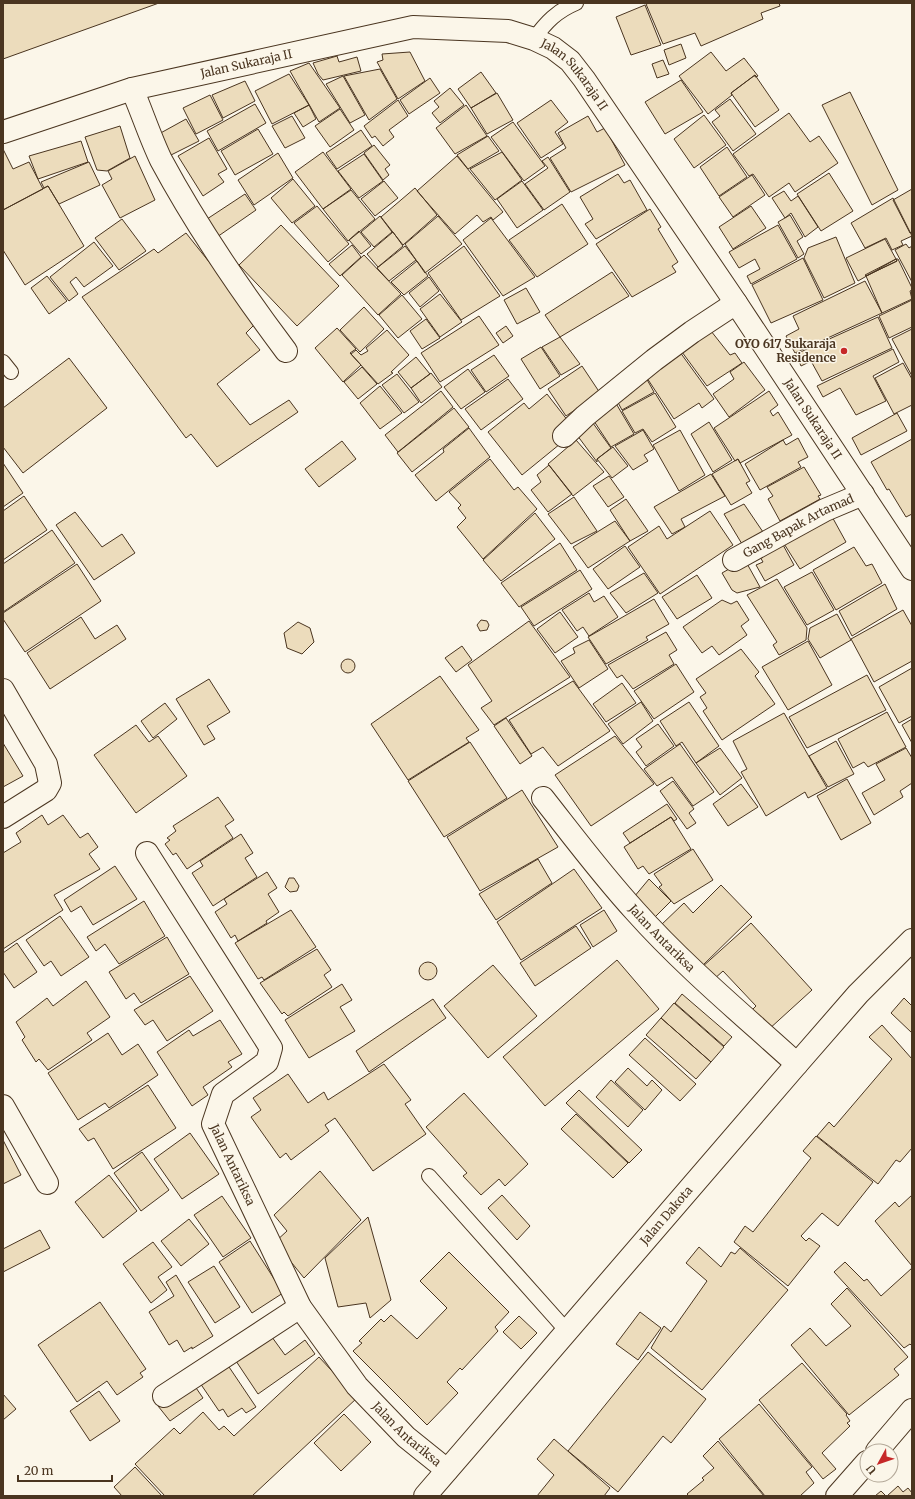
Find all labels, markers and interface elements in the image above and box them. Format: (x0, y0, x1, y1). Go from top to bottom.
street label: Jalan Sukaraja II (538, 35, 611, 113)
street label: Jalan Sukaraja II (198, 46, 293, 81)
place label: OYO 617 Sukaraja Residence (735, 336, 837, 365)
marker: OYO 617 Sukaraja Residence (839, 346, 849, 356)
street label: Jalan Sukaraja II (781, 375, 845, 462)
street label: Gang Bapak Artamad (740, 491, 856, 561)
street label: Jalan Antariksa (625, 900, 699, 975)
street label: Jalan Antariksa (207, 1121, 259, 1208)
street label: Jalan Dakota (636, 1182, 696, 1248)
street label: Jalan Antariksa (369, 1398, 445, 1470)
north arrow (859, 1443, 899, 1483)
scale bar (18, 1457, 112, 1483)
text: U (863, 1461, 879, 1477)
text: 20 m (24, 1463, 53, 1478)

